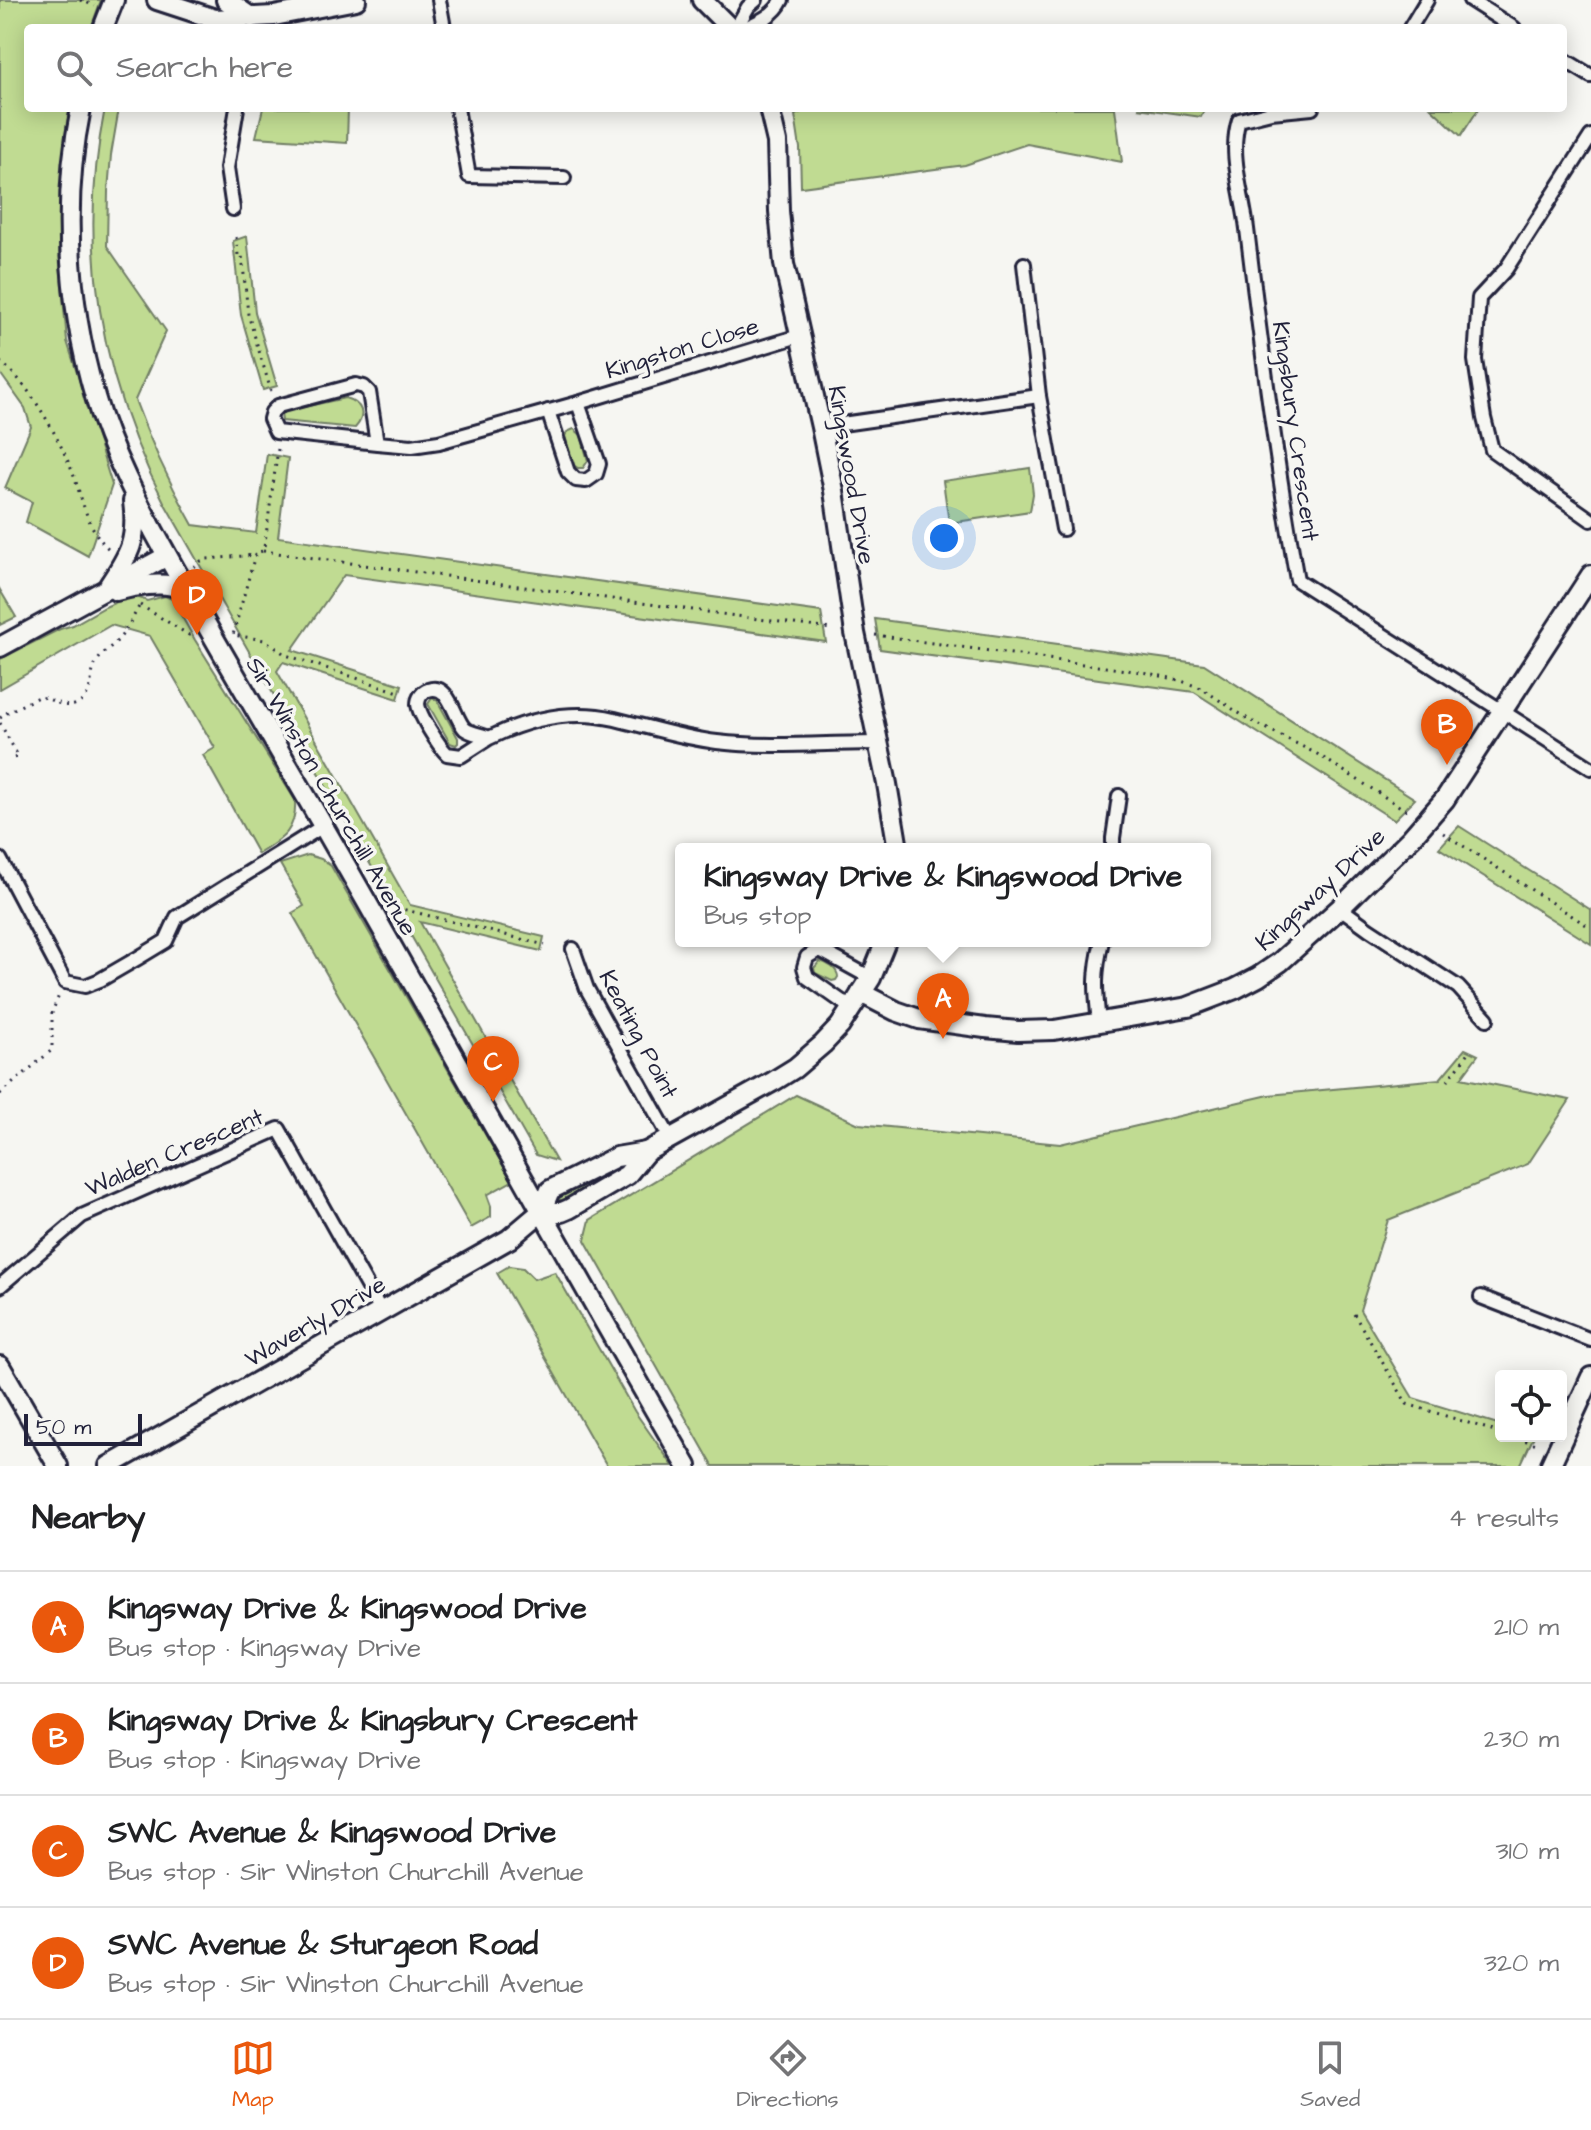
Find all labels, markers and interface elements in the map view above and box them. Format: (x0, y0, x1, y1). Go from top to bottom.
search box (24, 24, 1567, 112)
icon: search (52, 46, 96, 90)
text: Search here (116, 47, 293, 89)
street label: Kingston Close (601, 309, 763, 389)
street label: Kingsbury Crescent (1262, 319, 1327, 544)
street label: Kingswood Drive (818, 383, 883, 567)
your location (924, 518, 964, 558)
pin: D (171, 569, 223, 635)
street label: Sir Winston Churchill Avenue (237, 651, 425, 942)
pin: B (1421, 699, 1473, 765)
street label: Kingsway Drive (1248, 820, 1394, 960)
popup (675, 843, 1211, 947)
text: Kingsway Drive & Kingswood Drive (704, 856, 1182, 898)
text: Bus stop (704, 898, 811, 934)
street label: Keating Point (589, 964, 686, 1106)
pin: A (917, 973, 969, 1039)
pin: C (467, 1036, 519, 1102)
street label: Walden Crescent (80, 1100, 269, 1206)
street label: Waverly Drive (239, 1268, 393, 1377)
map controls (1495, 1370, 1567, 1442)
button: locate (1495, 1370, 1567, 1442)
scale bar (24, 1410, 142, 1446)
text: 50 m (36, 1412, 91, 1443)
text: Nearby (32, 1494, 146, 1542)
text: 4 results (1449, 1500, 1559, 1536)
text: Kingsway Drive & Kingswood Drive (108, 1588, 587, 1630)
text: A (50, 1609, 66, 1645)
text: 210 m (1494, 1609, 1559, 1645)
text: Bus stop · Kingsway Drive (108, 1630, 421, 1666)
text: Kingsway Drive & Kingsbury Crescent (108, 1700, 637, 1742)
text: B (49, 1721, 67, 1757)
text: 230 m (1484, 1721, 1559, 1757)
text: Bus stop · Kingsway Drive (108, 1742, 421, 1778)
text: SWC Avenue & Kingswood Drive (108, 1812, 556, 1854)
text: C (49, 1833, 67, 1869)
text: 310 m (1495, 1833, 1559, 1869)
text: Bus stop · Sir Winston Churchill Avenue (108, 1854, 584, 1890)
text: SWC Avenue & Sturgeon Road (108, 1924, 538, 1966)
text: D (50, 1945, 66, 1981)
text: 320 m (1484, 1945, 1559, 1981)
text: Bus stop · Sir Winston Churchill Avenue (108, 1966, 584, 2002)
tab: Map (231, 2036, 275, 2115)
tab: Directions (736, 2036, 839, 2115)
tab: Saved (1300, 2036, 1360, 2115)

